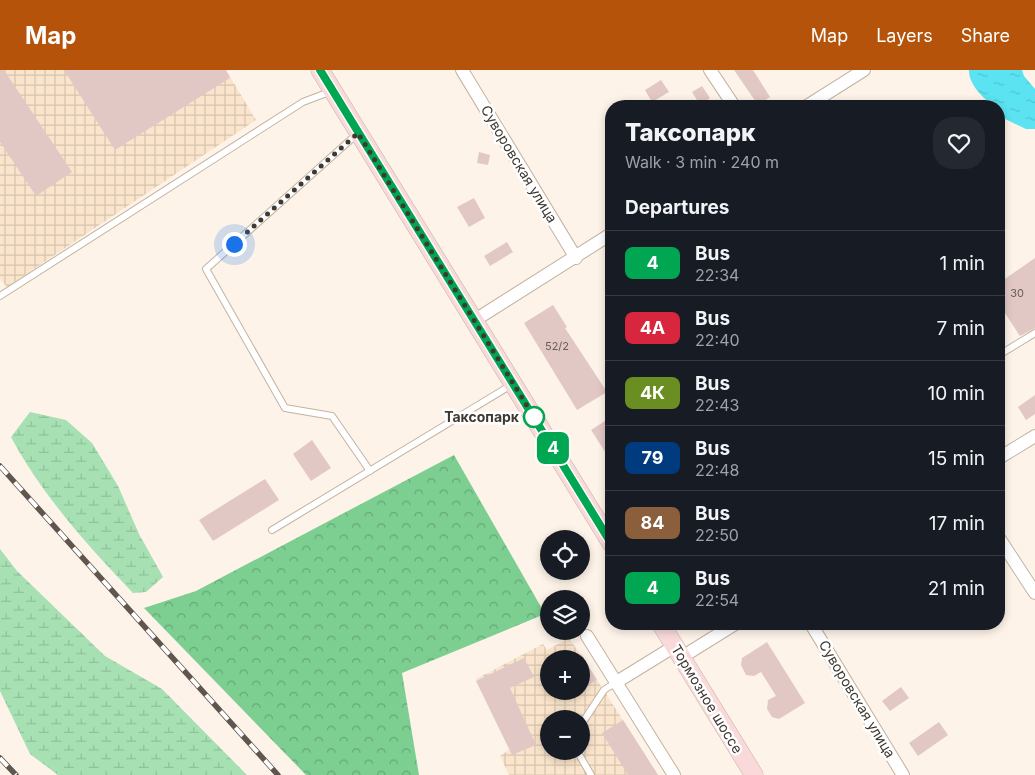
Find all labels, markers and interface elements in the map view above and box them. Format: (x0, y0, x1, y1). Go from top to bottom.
text: Map (25, 21, 76, 50)
text: Map (811, 25, 848, 46)
text: Layers (876, 25, 933, 46)
text: Share (961, 25, 1010, 46)
street label: Суворовская улица (478, 102, 561, 226)
button: heart (933, 117, 985, 169)
text: Таксопарк (625, 118, 755, 147)
text: Walk · 3 min · 240 m (625, 152, 779, 172)
text: Departures (625, 196, 729, 219)
your location (222, 232, 247, 257)
text: Bus (695, 242, 730, 265)
text: 4 (646, 252, 659, 273)
text: 1 min (939, 252, 985, 275)
text: 22:34 (695, 265, 739, 285)
house number: 30 (1010, 286, 1024, 300)
text: Bus (695, 307, 730, 330)
text: 4А (640, 317, 665, 338)
text: 7 min (936, 317, 985, 340)
text: 22:40 (695, 330, 740, 350)
house number: 52/2 (545, 339, 569, 353)
text: Bus (695, 372, 730, 395)
text: 4К (640, 382, 665, 403)
text: 10 min (927, 382, 985, 405)
text: 22:43 (695, 395, 739, 415)
marker: Таксопарк (523, 406, 545, 428)
place label: Таксопарк (444, 408, 520, 425)
line badge: 4 (537, 432, 569, 464)
text: 4 (547, 437, 559, 458)
text: Bus (695, 437, 730, 460)
text: 79 (642, 447, 663, 468)
text: 15 min (928, 447, 985, 470)
text: 22:48 (695, 460, 739, 480)
text: Bus (695, 502, 730, 525)
text: 84 (641, 512, 664, 533)
text: 17 min (929, 512, 985, 535)
text: 22:50 (695, 525, 739, 545)
map controls (540, 530, 590, 760)
button: locate (540, 530, 590, 580)
text: Bus (695, 567, 730, 590)
text: 4 (646, 577, 659, 598)
text: 21 min (928, 577, 985, 600)
button: layers (540, 590, 590, 640)
text: 22:54 (695, 590, 739, 610)
street label: Суворовская улица (816, 637, 899, 761)
street label: Тормозное шоссе (668, 641, 747, 756)
button: + (540, 650, 590, 700)
button: − (540, 710, 590, 760)

